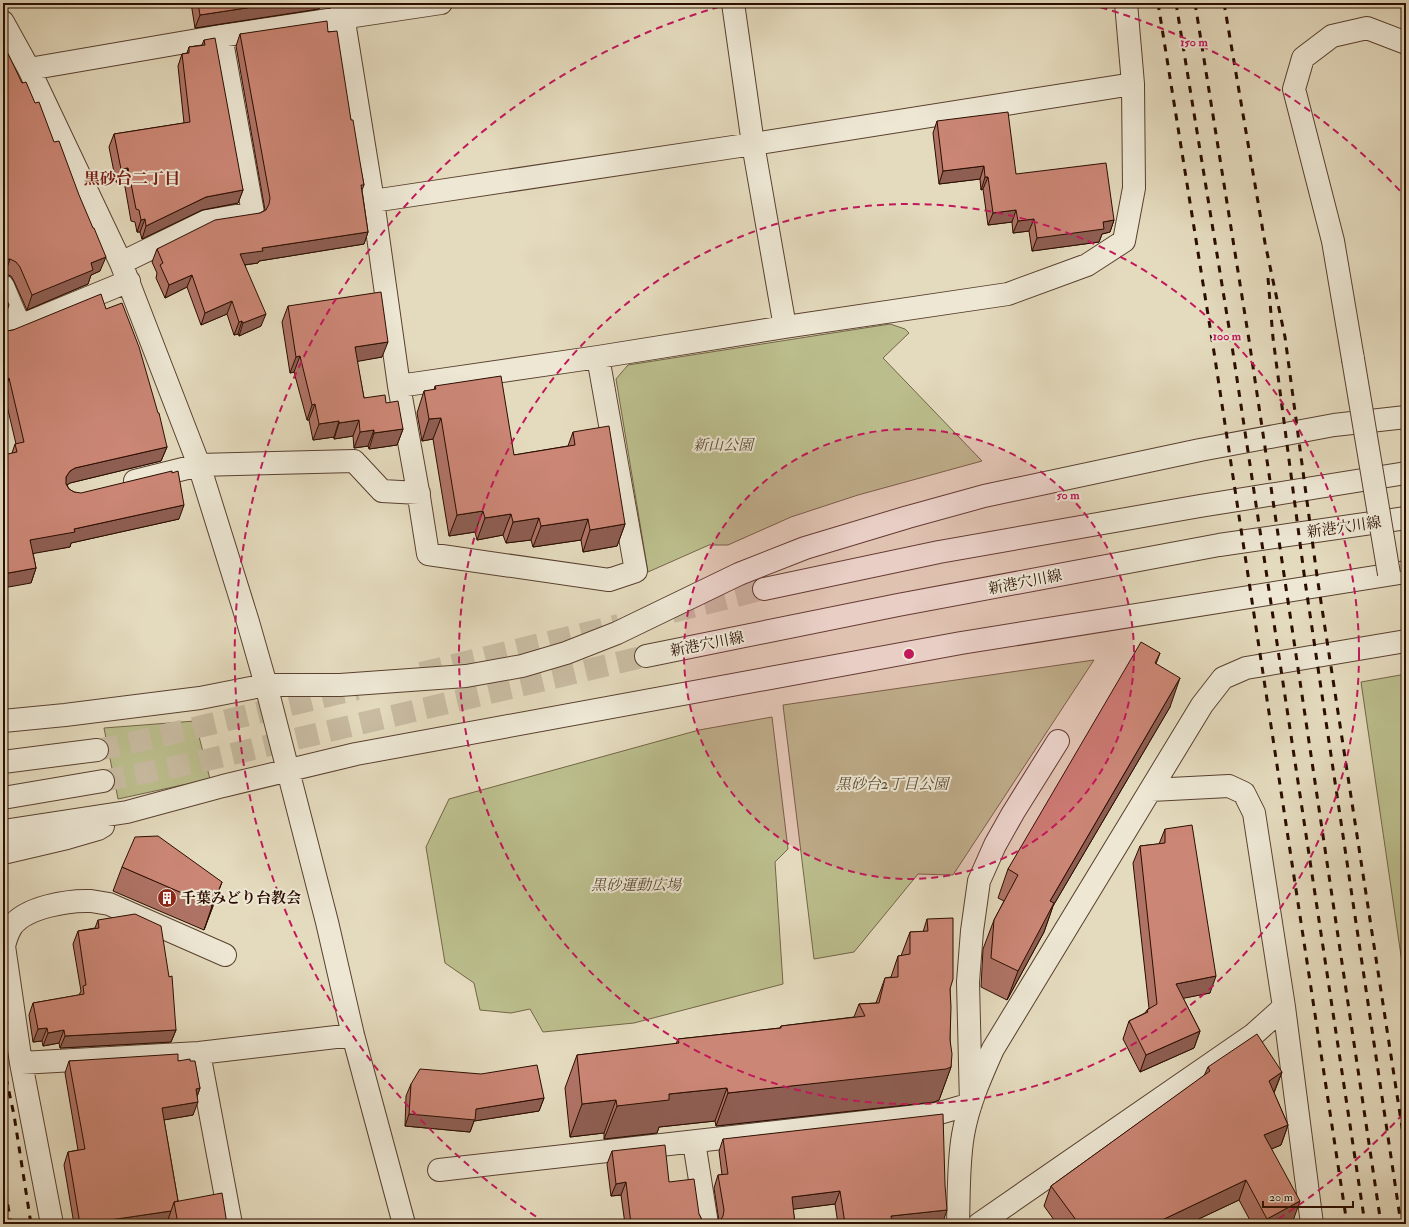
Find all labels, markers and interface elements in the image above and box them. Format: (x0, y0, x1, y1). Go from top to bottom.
text: 150 m (1180, 35, 1208, 50)
district label: 黒砂台二丁目 (84, 169, 180, 189)
text: 100 m (1213, 329, 1242, 344)
park label: 新山公園 (693, 436, 756, 455)
text: 50 m (1056, 488, 1080, 503)
street label: 新港穴川線 (1306, 513, 1383, 542)
street label: 新港穴川線 (986, 566, 1064, 599)
street label: 新港穴川線 (668, 628, 746, 661)
centre of rings (902, 647, 916, 661)
park label: 黒砂台2丁目公園 (836, 775, 951, 794)
park label: 黒砂運動広場 (591, 876, 683, 895)
building icon: 千葉みどり台教会 (156, 887, 178, 909)
place label: 千葉みどり台教会 (181, 889, 301, 908)
scale bar (1263, 1183, 1353, 1209)
text: 20 m (1269, 1190, 1294, 1205)

